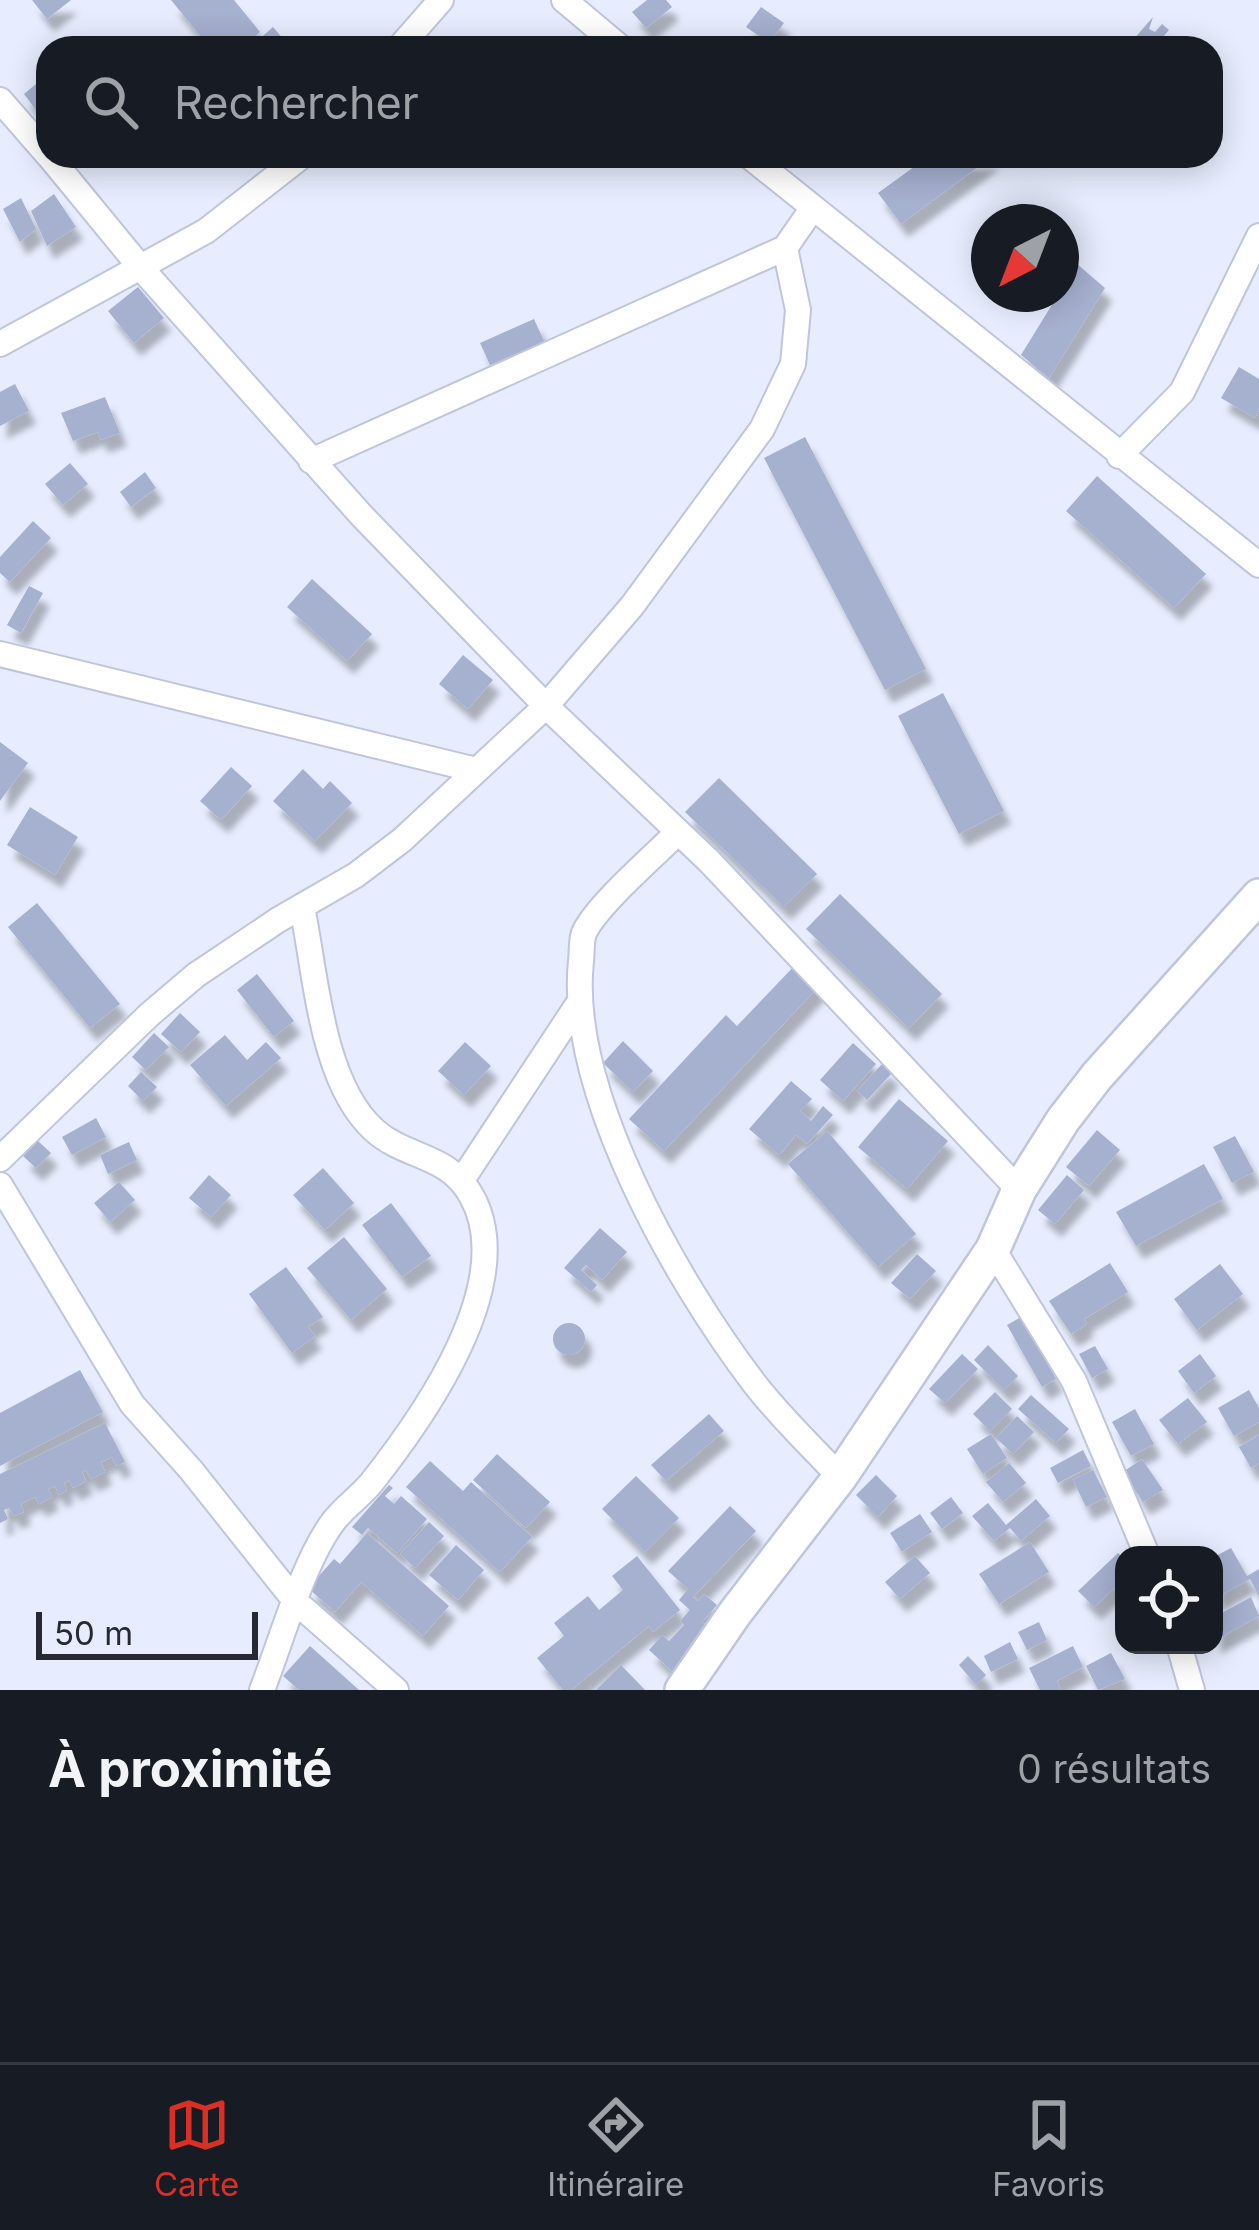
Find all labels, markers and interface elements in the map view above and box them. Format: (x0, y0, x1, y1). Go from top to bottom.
search box (36, 36, 1223, 168)
icon: search (78, 69, 144, 135)
text: Rechercher (174, 75, 419, 130)
north arrow (971, 204, 1079, 312)
map controls (1115, 1546, 1223, 1654)
button: locate (1115, 1546, 1223, 1654)
scale bar (36, 1606, 258, 1659)
text: 50 m (54, 1613, 133, 1653)
text: À proximité (48, 1738, 332, 1799)
text: 0 résultats (1017, 1745, 1211, 1792)
tab: Carte (154, 2092, 239, 2204)
tab: Itinéraire (547, 2092, 684, 2204)
tab: Favoris (992, 2092, 1105, 2204)

